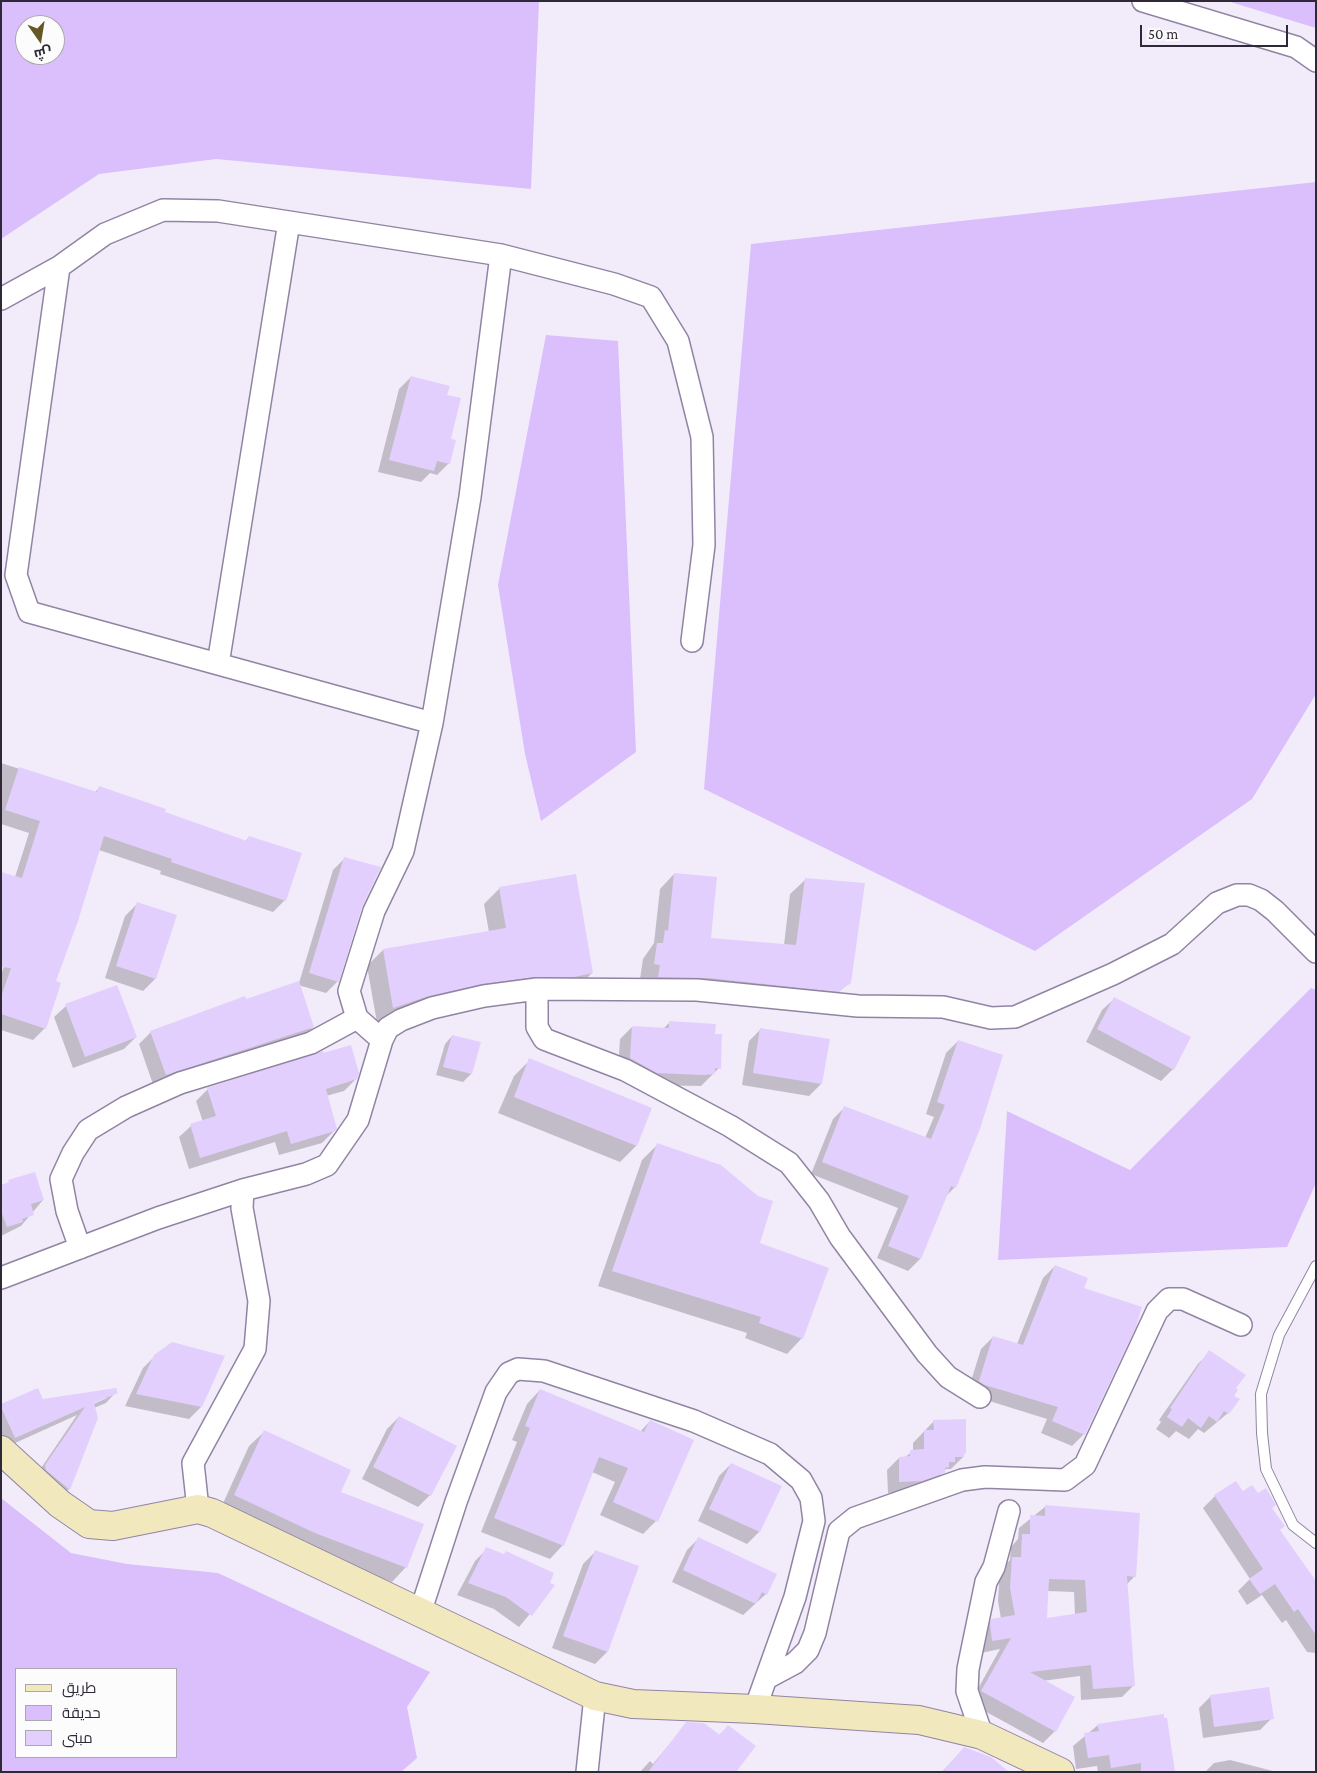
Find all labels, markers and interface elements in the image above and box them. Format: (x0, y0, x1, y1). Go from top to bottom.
north arrow (15, 15, 65, 65)
scale bar (1142, 15, 1290, 47)
text: 50 m (1148, 26, 1178, 42)
text: ش (33, 44, 54, 63)
legend (15, 1668, 178, 1758)
text: طريق (62, 1680, 96, 1696)
text: حديقة (62, 1705, 101, 1721)
text: مبنى (62, 1730, 93, 1746)

